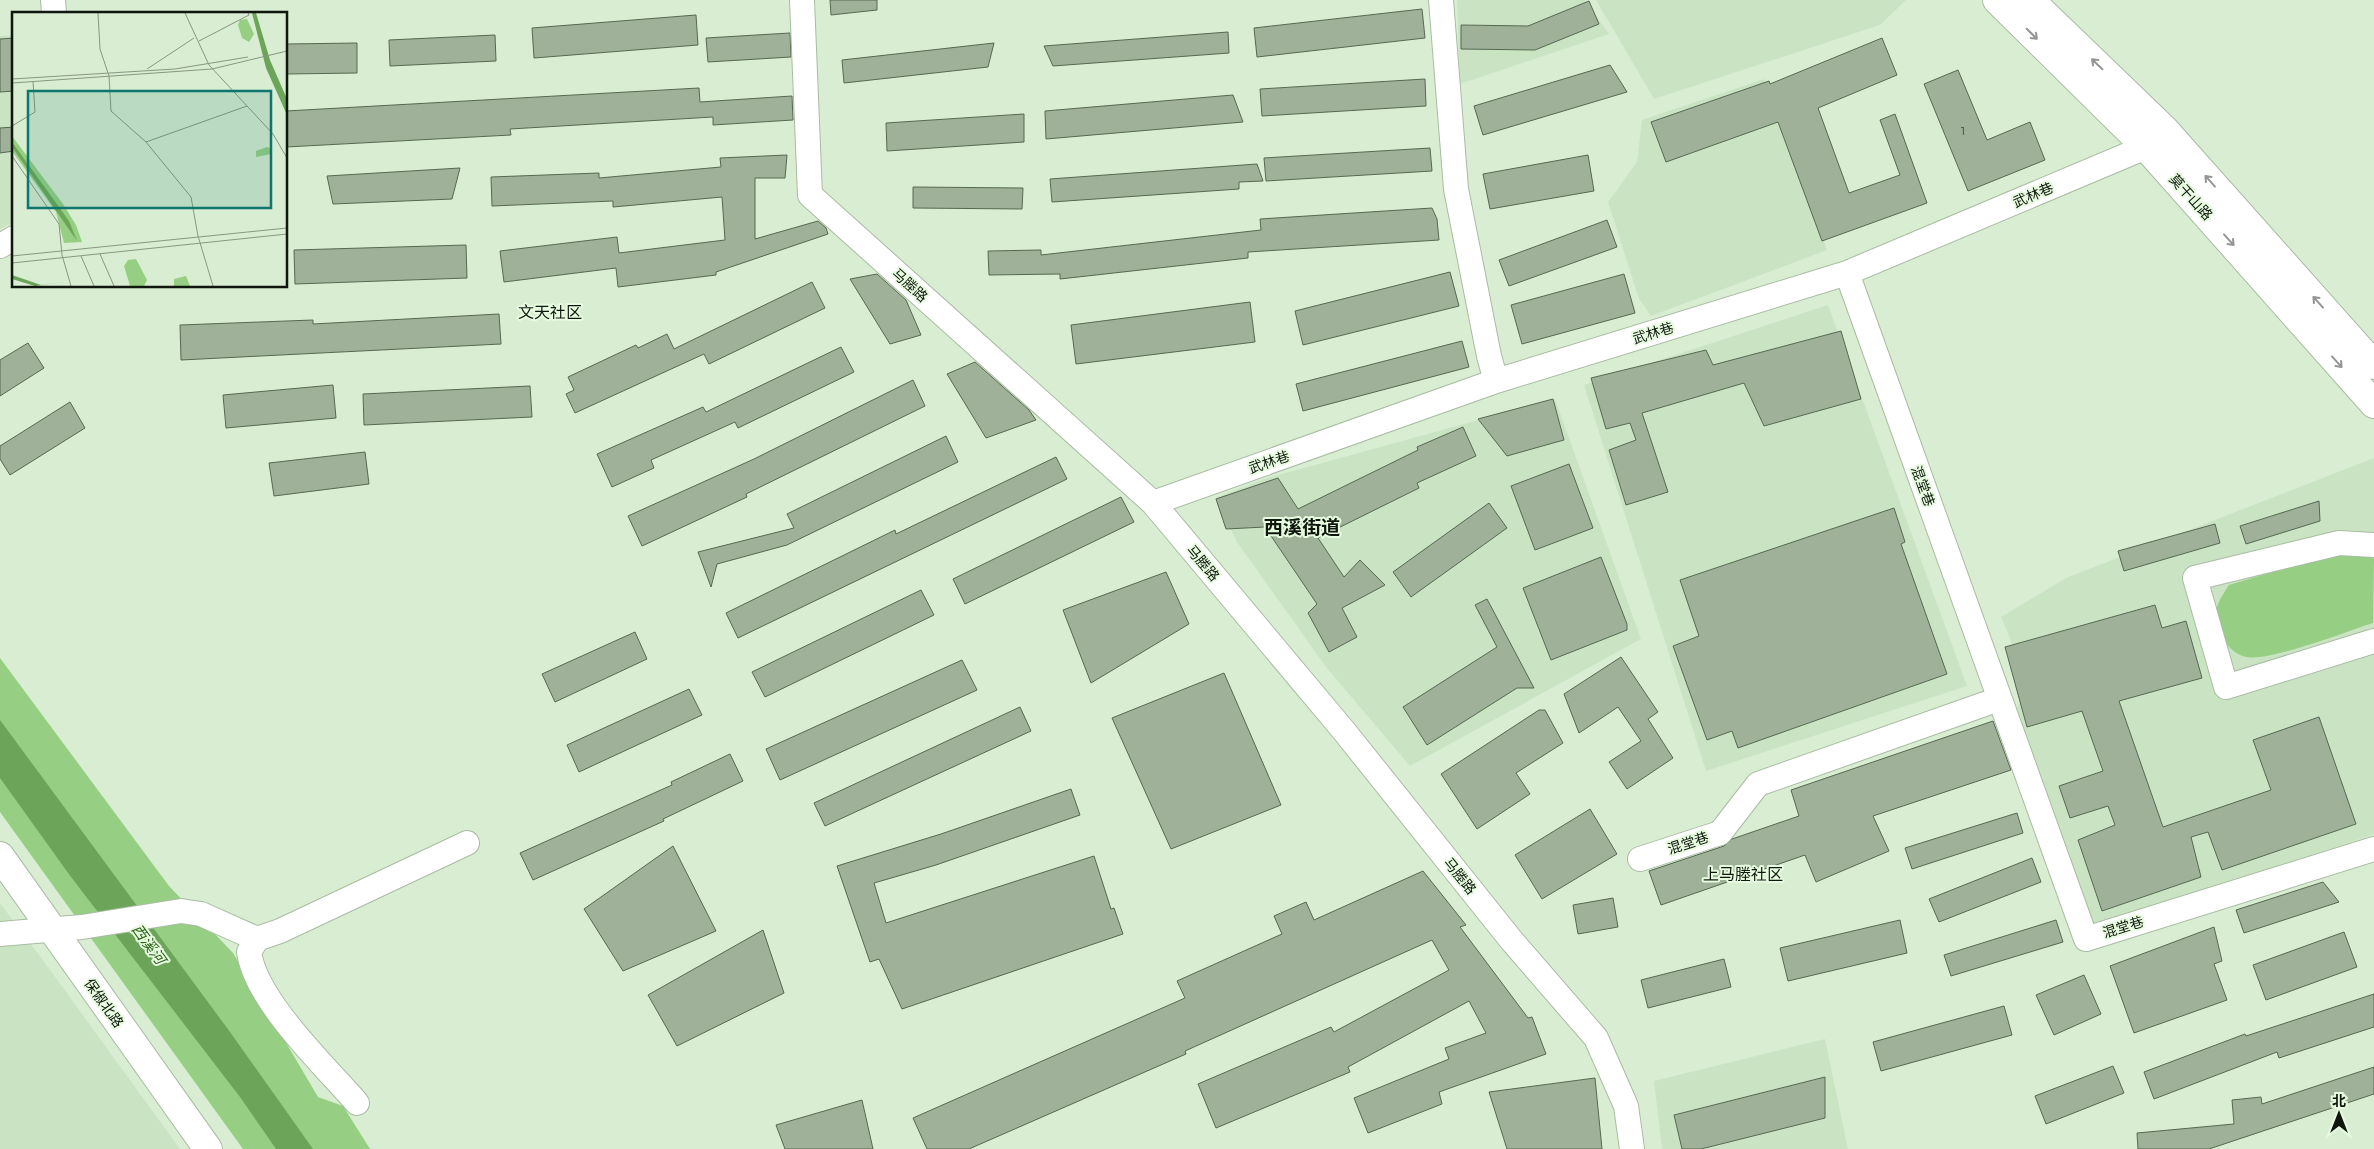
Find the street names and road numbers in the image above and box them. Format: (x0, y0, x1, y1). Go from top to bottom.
street label: 莫干山路 (2166, 170, 2216, 224)
street label: 武林巷 (2010, 179, 2056, 211)
street label: 马塍路 (888, 264, 932, 306)
street label: 武林巷 (1630, 318, 1676, 348)
street label: 武林巷 (1246, 447, 1292, 477)
street label: 混堂巷 (1907, 463, 1939, 509)
street label: 马塍路 (1183, 541, 1223, 585)
street label: 混堂巷 (1665, 828, 1711, 858)
street label: 马塍路 (1440, 854, 1480, 898)
street label: 混堂巷 (2100, 912, 2146, 942)
street label: 保俶北路 (81, 975, 127, 1031)

